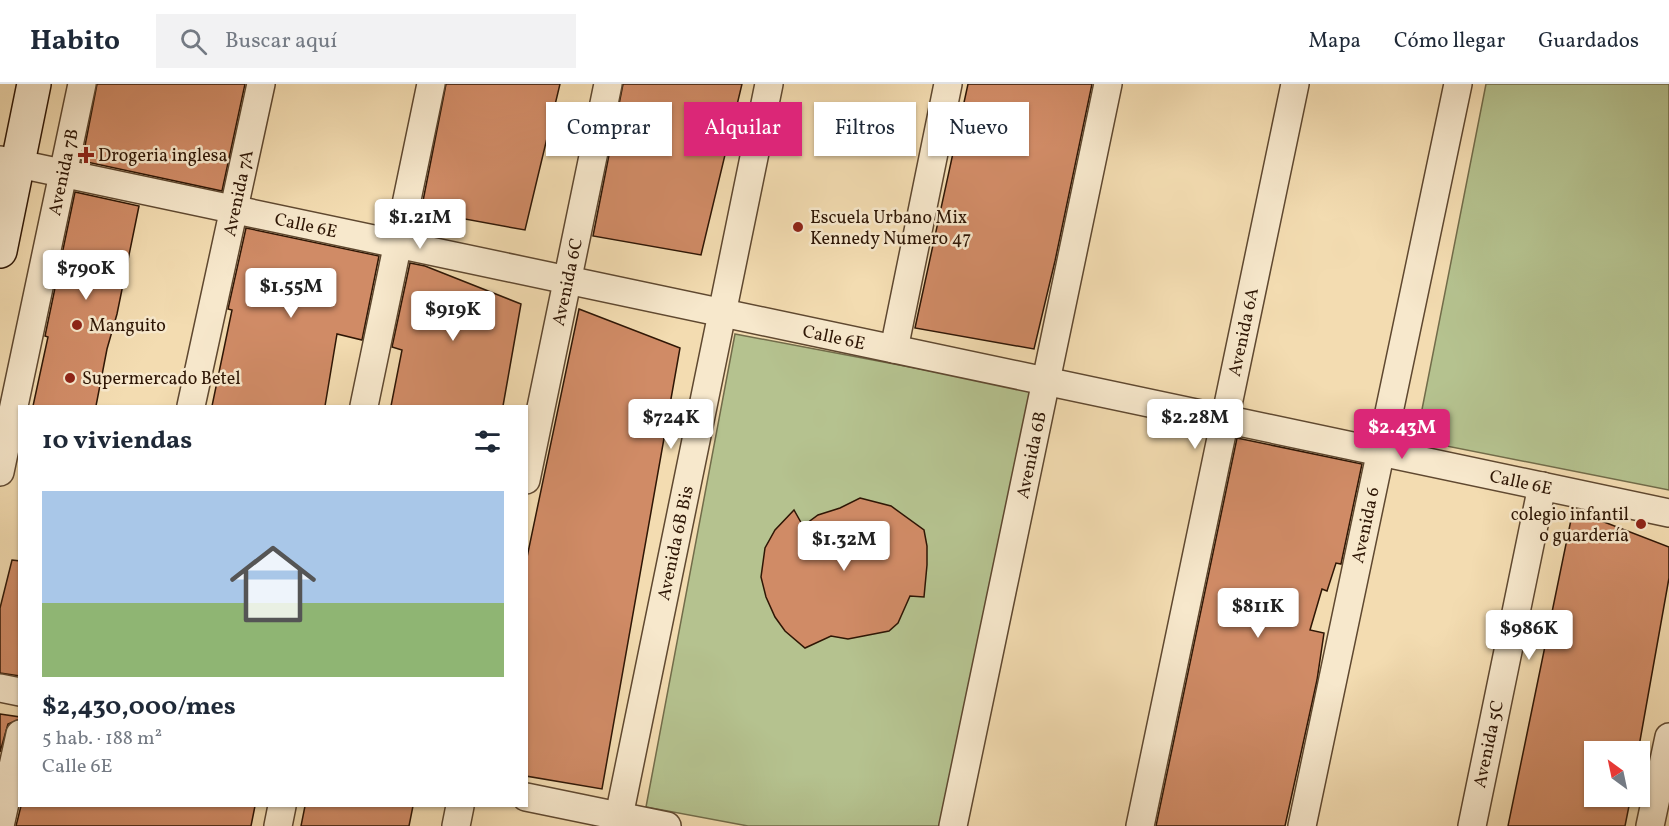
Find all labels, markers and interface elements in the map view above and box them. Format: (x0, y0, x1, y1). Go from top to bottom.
search box (156, 14, 576, 68)
text: Habito (30, 22, 120, 61)
icon: search (177, 25, 210, 58)
text: Buscar aquí (225, 26, 337, 57)
text: Mapa (1308, 27, 1361, 56)
text: Cómo llegar (1394, 27, 1505, 56)
text: Guardados (1538, 27, 1639, 56)
chip: Comprar (546, 102, 672, 156)
chip: Alquilar (684, 102, 802, 156)
chip: Filtros (814, 102, 916, 156)
chip: Nuevo (928, 102, 1029, 156)
street label: Avenida 7B (43, 127, 86, 218)
place label: Drogeria inglesa (98, 144, 227, 169)
street label: Avenida 7A (218, 147, 261, 239)
marker: Drogeria inglesa (79, 148, 93, 162)
pin: $1.21M (371, 199, 469, 250)
text: $1.21M (389, 204, 451, 232)
place label: Escuela Urbano Mix Kennedy Numero 47 (810, 206, 971, 252)
street label: Calle 6E (272, 208, 340, 245)
marker: Escuela Urbano Mix Kennedy Numero 47 (791, 220, 805, 234)
street label: Avenida 6C (547, 236, 590, 329)
pin: $790K (44, 250, 128, 301)
text: $790K (57, 255, 115, 283)
pin: $1.55M (242, 268, 340, 319)
text: $1.55M (259, 273, 323, 301)
street label: Avenida 6A (1223, 285, 1266, 379)
pin: $919K (411, 291, 495, 342)
text: $919K (425, 296, 481, 324)
place label: Manguito (89, 314, 166, 339)
marker: Manguito (70, 318, 84, 332)
street label: Calle 6E (800, 320, 868, 357)
place label: Supermercado Betel (82, 367, 241, 392)
marker: Supermercado Betel (63, 371, 77, 385)
pin: $724K (629, 399, 713, 450)
pin: $2.28M (1146, 399, 1244, 450)
text: $724K (642, 404, 700, 432)
text: $2.28M (1161, 404, 1229, 432)
street label: Avenida 6B (1011, 409, 1054, 501)
pin: $2.43M (1353, 409, 1451, 460)
text: $2.43M (1368, 414, 1436, 442)
text: 10 viviendas (42, 423, 192, 459)
icon: filters (471, 425, 504, 458)
street label: Calle 6E (1487, 465, 1555, 502)
street label: Avenida 6B Bis (652, 484, 701, 603)
street label: Avenida 6 (1346, 485, 1387, 566)
place label: colegio infantil o guardería (1511, 503, 1629, 549)
marker: colegio infantil o guardería (1634, 517, 1648, 531)
pin: $1.32M (795, 521, 893, 572)
text: $1.32M (812, 526, 876, 554)
icon: home (219, 530, 327, 638)
pin: $811K (1216, 588, 1300, 639)
text: $811K (1232, 593, 1284, 621)
pin: $986K (1487, 610, 1571, 661)
text: $986K (1500, 615, 1558, 643)
text: $2,430,000/mes (42, 689, 236, 725)
street label: Avenida 5C (1468, 698, 1511, 790)
text: 5 hab. · 188 m² (42, 725, 162, 753)
north arrow (1584, 741, 1650, 807)
map controls (1584, 741, 1650, 807)
text: Calle 6E (42, 753, 113, 781)

